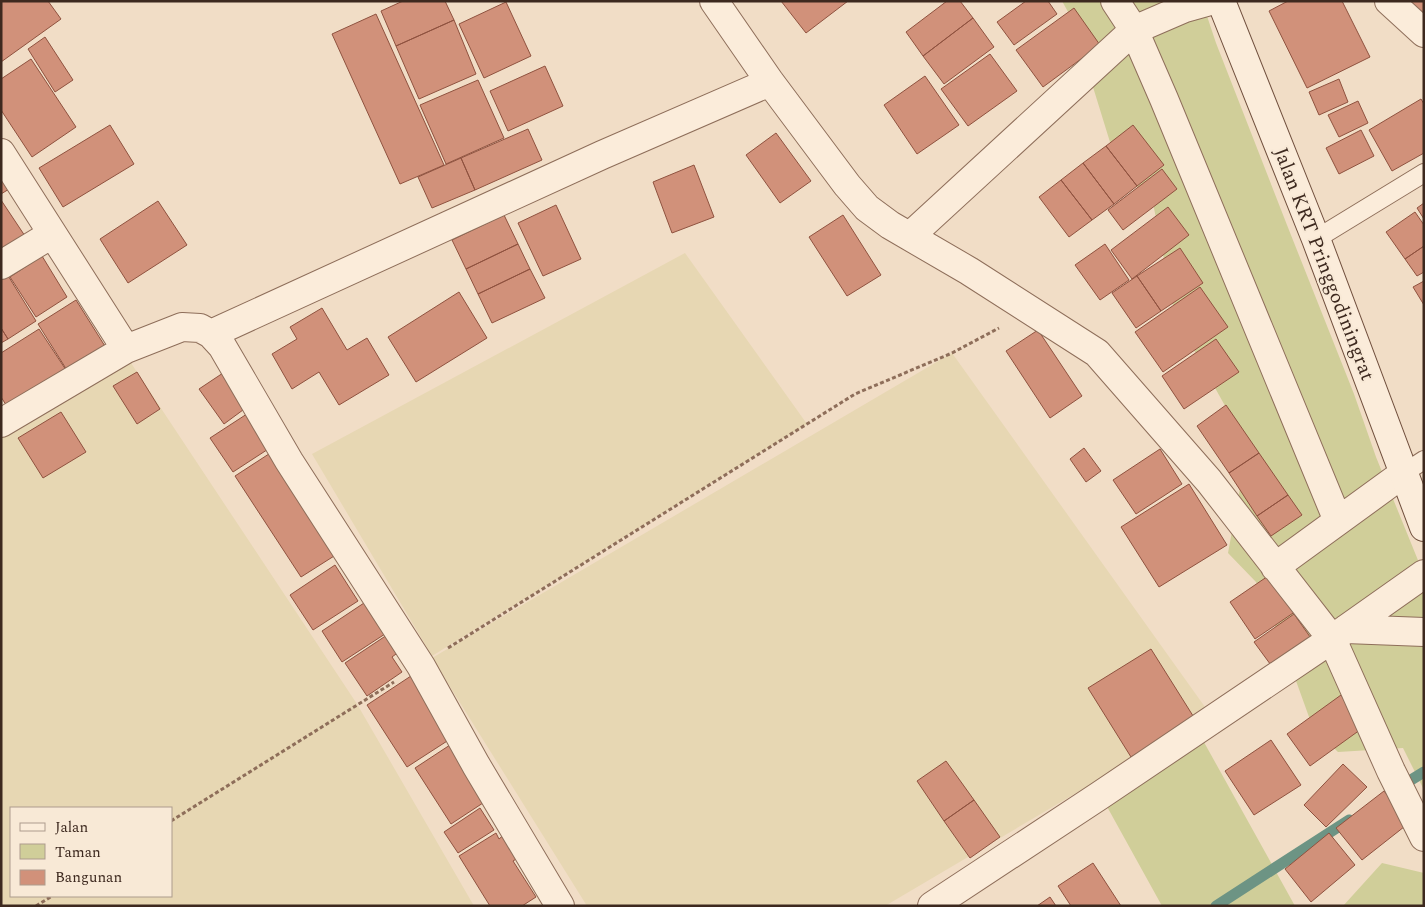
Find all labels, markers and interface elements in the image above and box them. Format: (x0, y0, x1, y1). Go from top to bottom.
street label: Jalan KRT Pringgodiningrat (1266, 143, 1382, 385)
legend (10, 807, 172, 897)
text: Jalan (55, 816, 88, 839)
text: Taman (55, 841, 101, 864)
text: Bangunan (55, 866, 122, 889)

